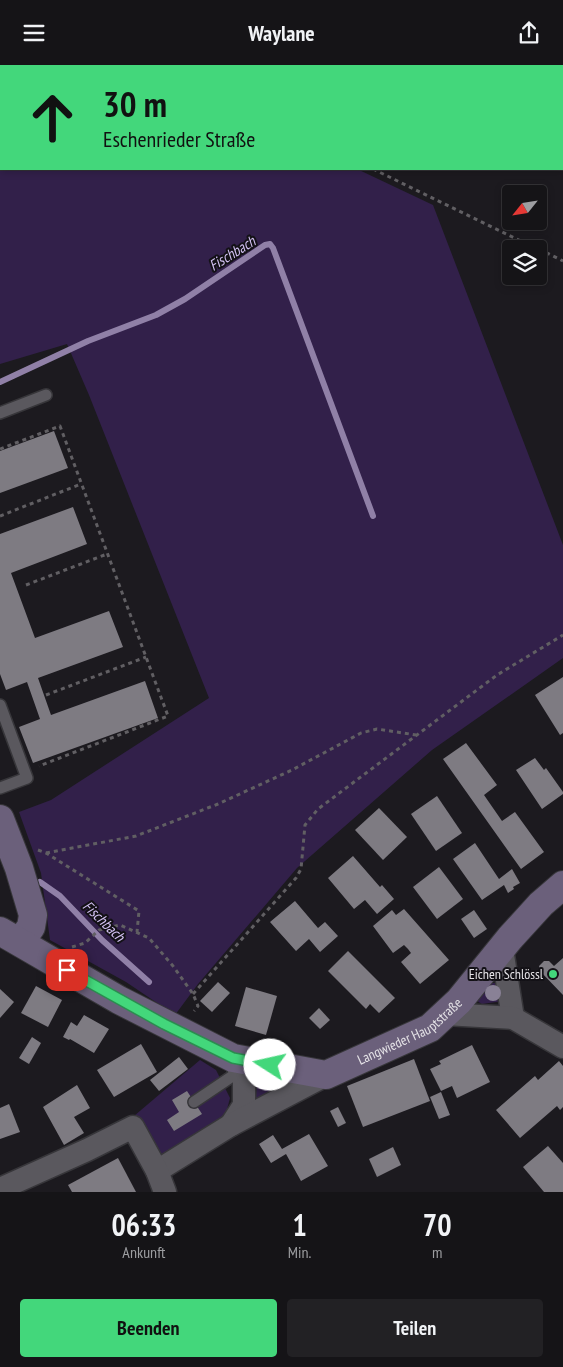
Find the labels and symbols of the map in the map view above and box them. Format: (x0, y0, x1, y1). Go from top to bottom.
north arrow (502, 185, 548, 230)
water label: Fischbach (205, 231, 260, 275)
water label: Fischbach (79, 896, 130, 946)
pin (46, 949, 88, 991)
place label: Eichen Schlössl (469, 965, 544, 983)
marker: Eichen Schlössl (547, 968, 559, 980)
street label: Langwieder Hauptstraße (355, 994, 466, 1069)
position arrow (243, 1038, 295, 1090)

